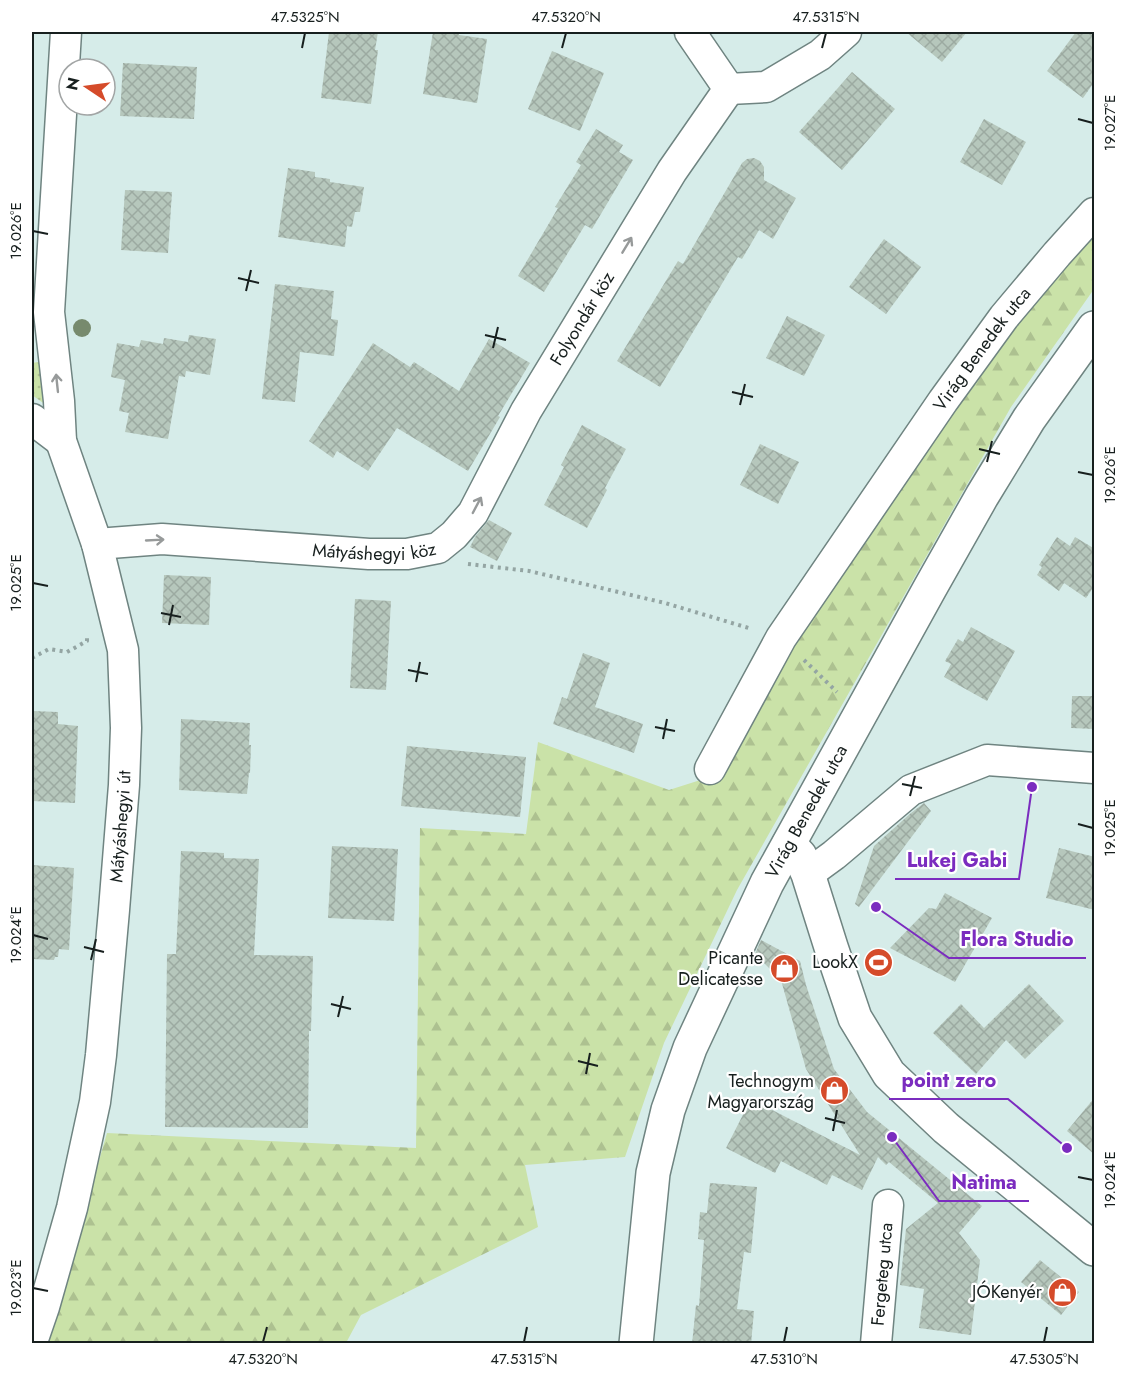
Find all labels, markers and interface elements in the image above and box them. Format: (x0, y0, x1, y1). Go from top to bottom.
text: 47.5325°N (270, 6, 340, 28)
text: 47.5320°N (531, 6, 601, 28)
text: 47.5315°N (792, 6, 860, 28)
north arrow (57, 57, 117, 117)
text: N (60, 75, 86, 93)
text: 19.027°E (1099, 95, 1121, 151)
text: 19.026°E (5, 202, 27, 260)
one-way arrow (622, 237, 634, 254)
street label: Folyondár köz (544, 266, 621, 370)
street label: Virág Benedek utca (927, 281, 1037, 416)
one-way arrow (51, 373, 62, 393)
text: 19.026°E (1099, 446, 1121, 504)
one-way arrow (471, 497, 483, 514)
one-way arrow (145, 534, 165, 545)
street label: Mátyáshegyi köz (311, 536, 439, 567)
text: 19.025°E (5, 554, 27, 612)
street label: Virág Benedek utca (759, 740, 854, 883)
street label: Mátyáshegyi út (103, 769, 138, 884)
text: 19.025°E (1099, 799, 1121, 857)
callout: Lukej Gabi (895, 841, 1019, 879)
text: Lukej Gabi (907, 846, 1007, 875)
text: 19.024°E (5, 906, 27, 964)
callout: Flora Studio (949, 920, 1086, 958)
text: Flora Studio (960, 925, 1074, 954)
place label: Picante Delicatesse (678, 945, 763, 992)
sports icon: LookX (863, 946, 895, 978)
place label: LookX (812, 949, 858, 975)
shop icon: Picante Delicatesse (768, 952, 800, 984)
callout: point zero (889, 1061, 1008, 1099)
text: point zero (902, 1066, 997, 1095)
place label: Technogym Magyarország (707, 1068, 814, 1115)
shop icon: Technogym Magyarország (819, 1075, 851, 1107)
text: 19.024°E (1099, 1151, 1121, 1209)
callout: Natima (939, 1163, 1029, 1201)
text: Natima (951, 1168, 1017, 1197)
street label: Fergeteg utca (865, 1222, 899, 1327)
text: 19.023°E (5, 1260, 27, 1317)
shop icon: JÓKenyér (1047, 1276, 1079, 1308)
place label: JÓKenyér (970, 1279, 1043, 1305)
text: 47.5320°N (228, 1348, 298, 1370)
text: 47.5315°N (490, 1348, 558, 1370)
text: 47.5310°N (750, 1348, 818, 1370)
text: 47.5305°N (1009, 1348, 1079, 1370)

